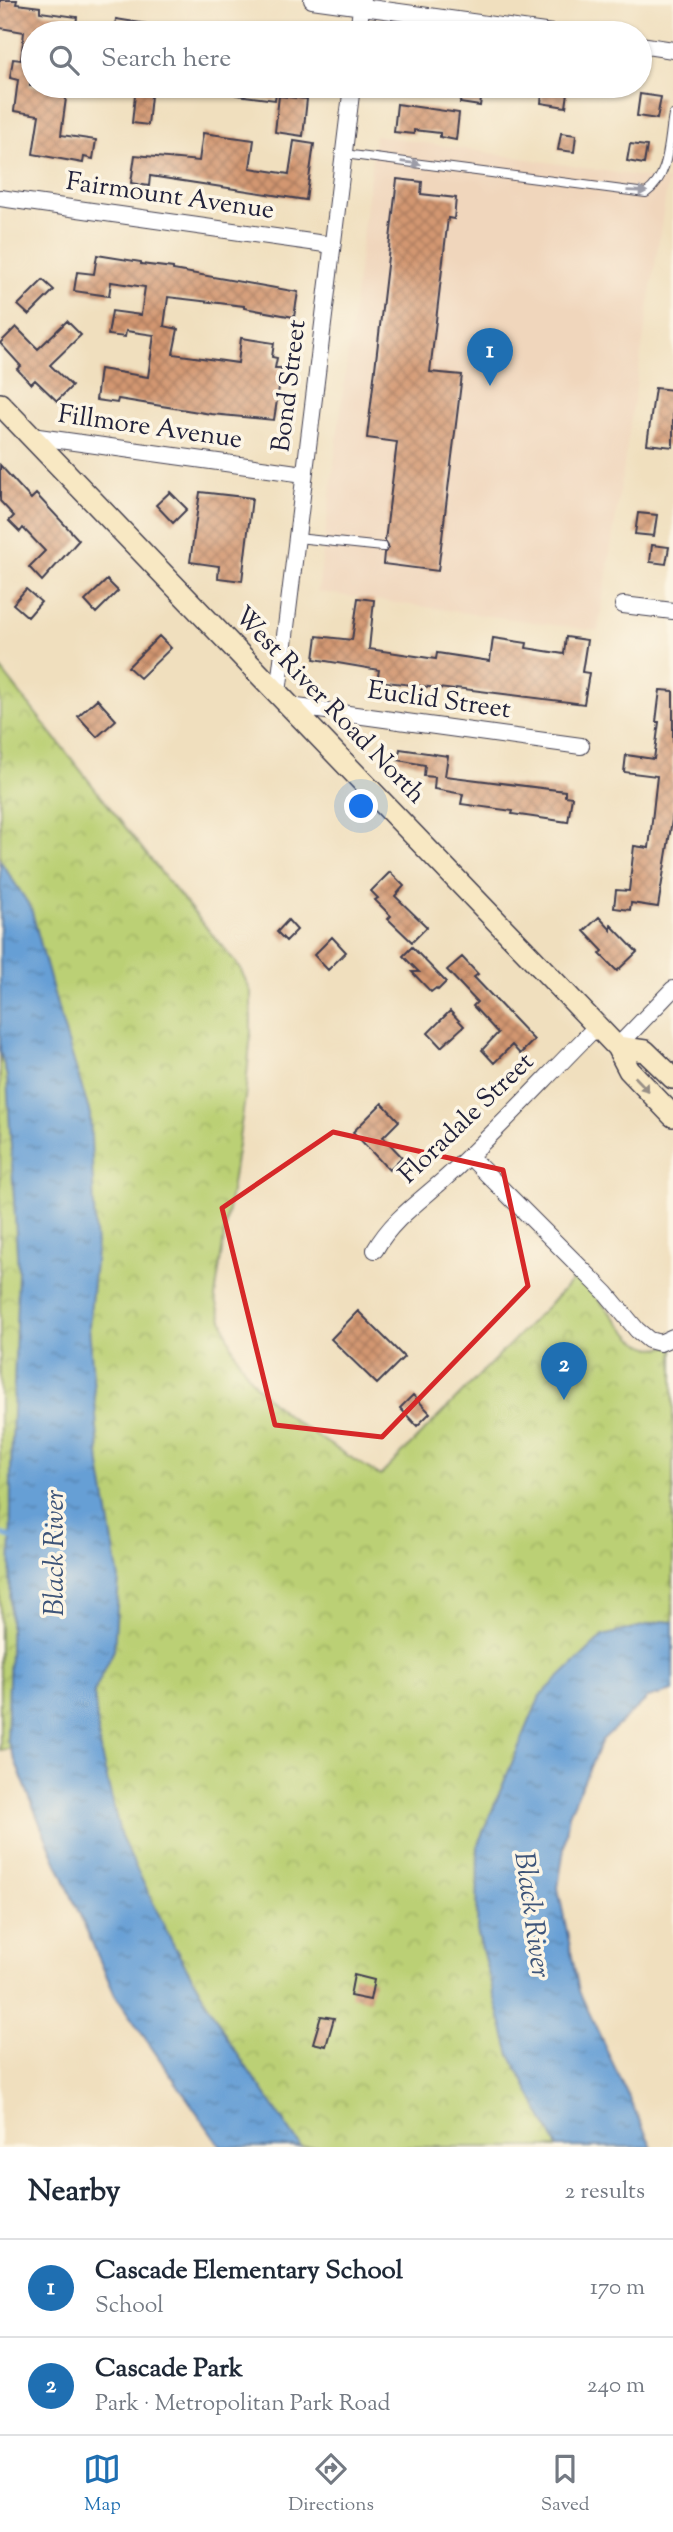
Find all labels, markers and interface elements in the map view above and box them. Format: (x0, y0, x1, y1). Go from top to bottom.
search box (21, 21, 652, 98)
icon: search (45, 41, 83, 79)
text: Search here (101, 41, 231, 78)
one-way arrow (400, 158, 422, 169)
street label: Fairmount Avenue (64, 164, 276, 230)
one-way arrow (626, 186, 648, 197)
street label: Bond Street (264, 318, 316, 454)
pin: 1 (467, 328, 513, 386)
street label: Fillmore Avenue (56, 397, 244, 459)
street label: West River Road North (225, 599, 433, 813)
street label: Euclid Street (365, 673, 513, 729)
your location (344, 789, 378, 823)
street label: Floradale Street (391, 1045, 543, 1193)
one-way arrow (633, 1075, 650, 1092)
pin: 2 (541, 1342, 587, 1400)
water label: Black River (36, 1490, 76, 1616)
water label: Black River (502, 1850, 560, 1981)
text: Nearby (28, 2171, 120, 2214)
text: 2 results (565, 2176, 645, 2209)
text: Cascade Elementary School (95, 2253, 403, 2290)
text: 1 (47, 2272, 55, 2305)
text: 170 m (590, 2272, 645, 2305)
text: School (95, 2290, 164, 2323)
text: Cascade Park (95, 2351, 243, 2388)
text: 2 (46, 2370, 56, 2403)
text: 240 m (587, 2370, 645, 2403)
text: Park · Metropolitan Park Road (95, 2388, 390, 2421)
tab: Map (83, 2450, 121, 2519)
tab: Directions (288, 2450, 374, 2519)
tab: Saved (541, 2450, 590, 2519)

